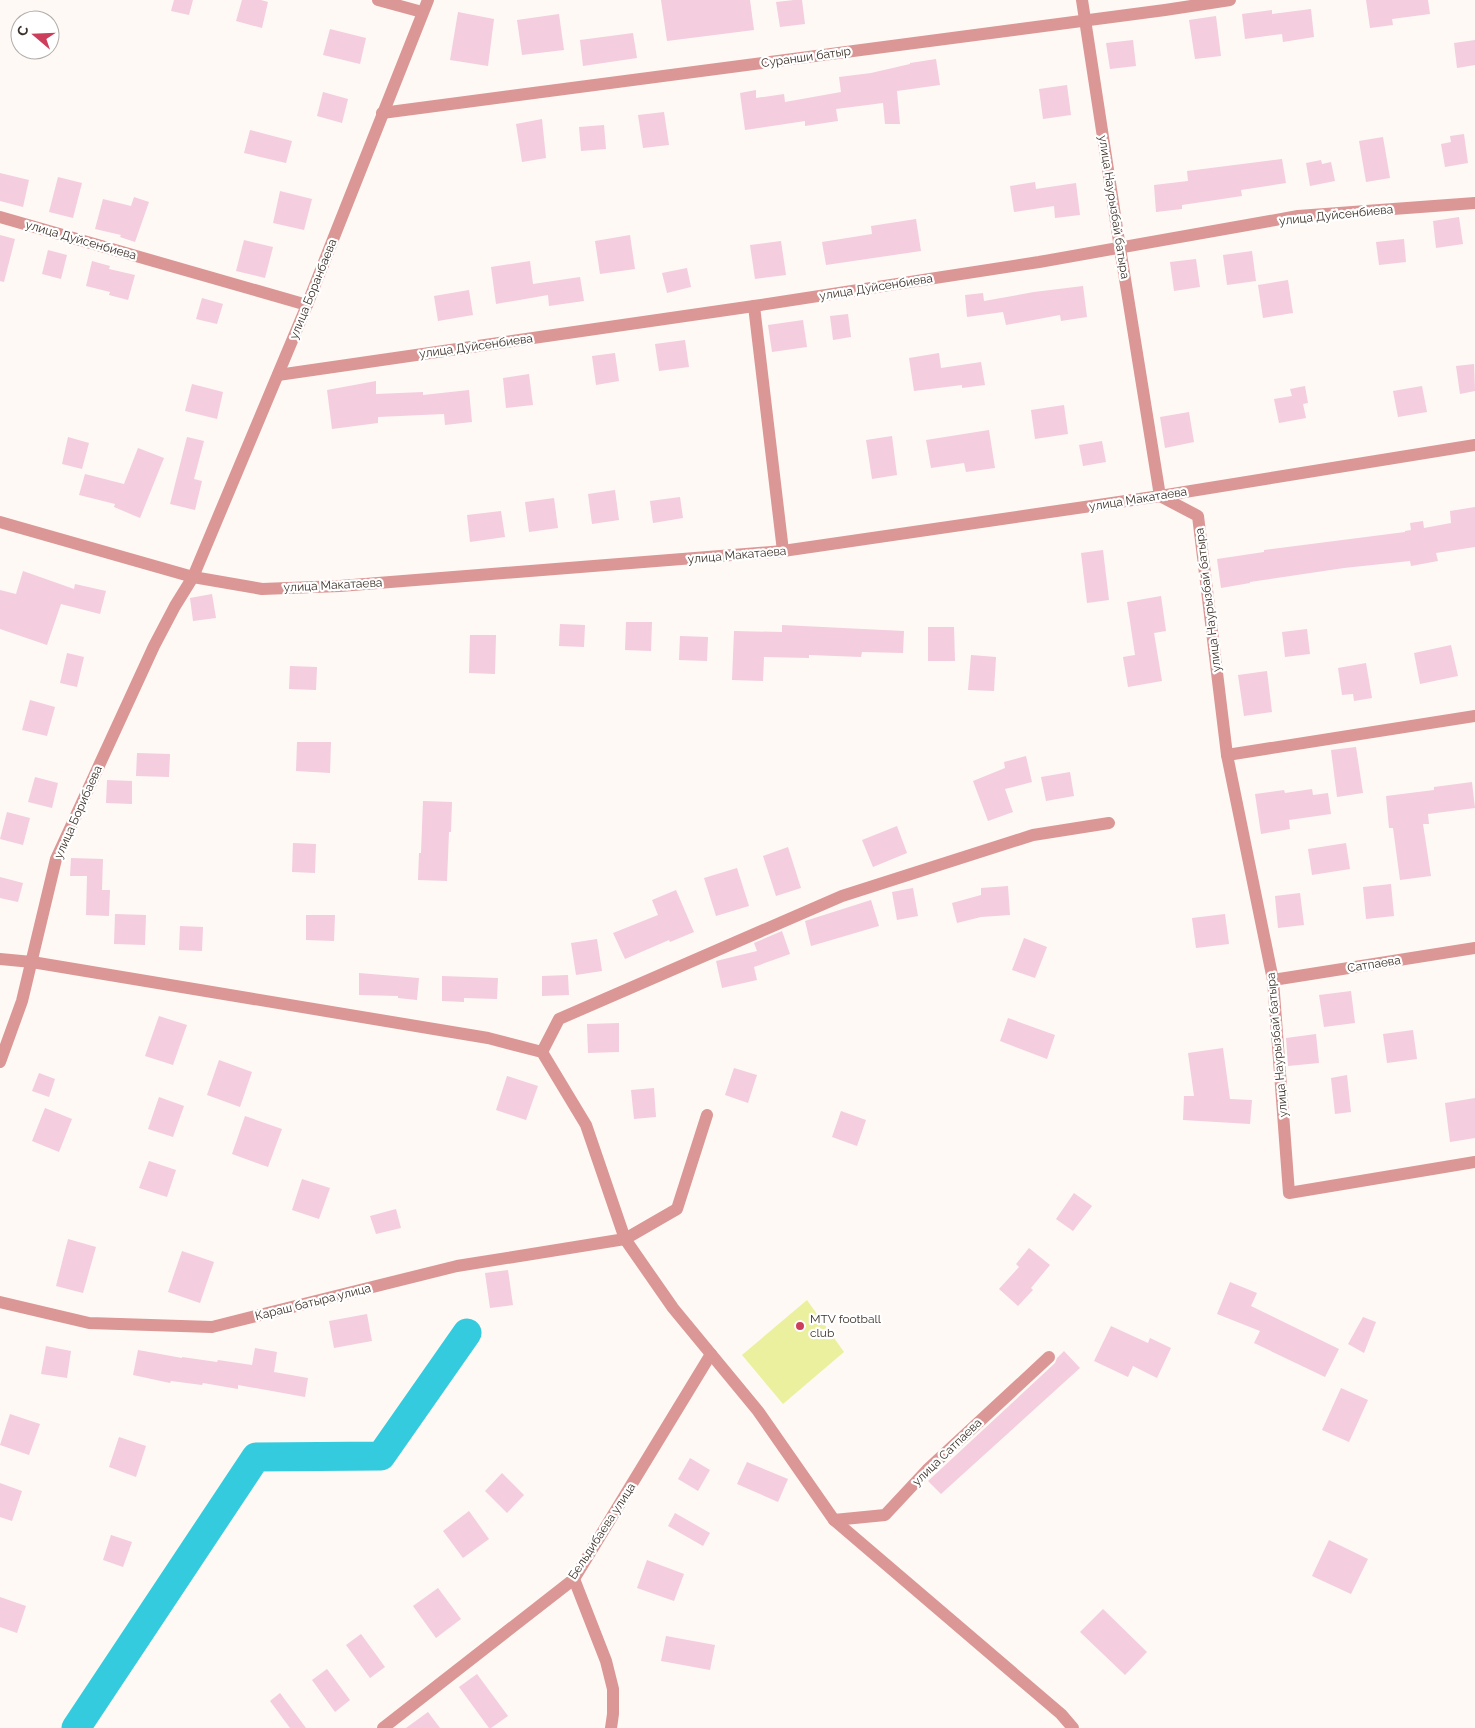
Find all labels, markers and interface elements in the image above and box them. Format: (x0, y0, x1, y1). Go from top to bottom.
north arrow (10, 10, 60, 60)
text: С (14, 23, 32, 38)
street label: Суранши батыр (760, 44, 852, 70)
street label: улица Наурызбай батыра (1096, 134, 1132, 280)
street label: улица Дуйсенбиева (1278, 202, 1394, 228)
street label: улица Дуйсенбиева (24, 217, 138, 263)
street label: улица Боранбаева (287, 237, 339, 341)
street label: улица Дуйсенбиева (818, 271, 934, 303)
street label: улица Дуйсенбиева (418, 331, 534, 361)
street label: улица Макатаева (1088, 484, 1188, 514)
street label: улица Наурызбай батыра (1192, 527, 1224, 673)
street label: улица Макатаева (687, 544, 787, 566)
street label: улица Макатаева (283, 575, 383, 595)
street label: улица Борибаева (51, 763, 105, 861)
street label: Сатпаева (1346, 953, 1402, 975)
street label: улица Наурызбай батыра (1264, 972, 1290, 1118)
street label: Караш батыра улица (254, 1281, 372, 1323)
place label: MTV football club (810, 1312, 882, 1340)
marker: MTV football club (794, 1320, 806, 1332)
street label: улица Сатпаева (909, 1415, 985, 1489)
street label: Бельдибаева улица (566, 1480, 638, 1582)

